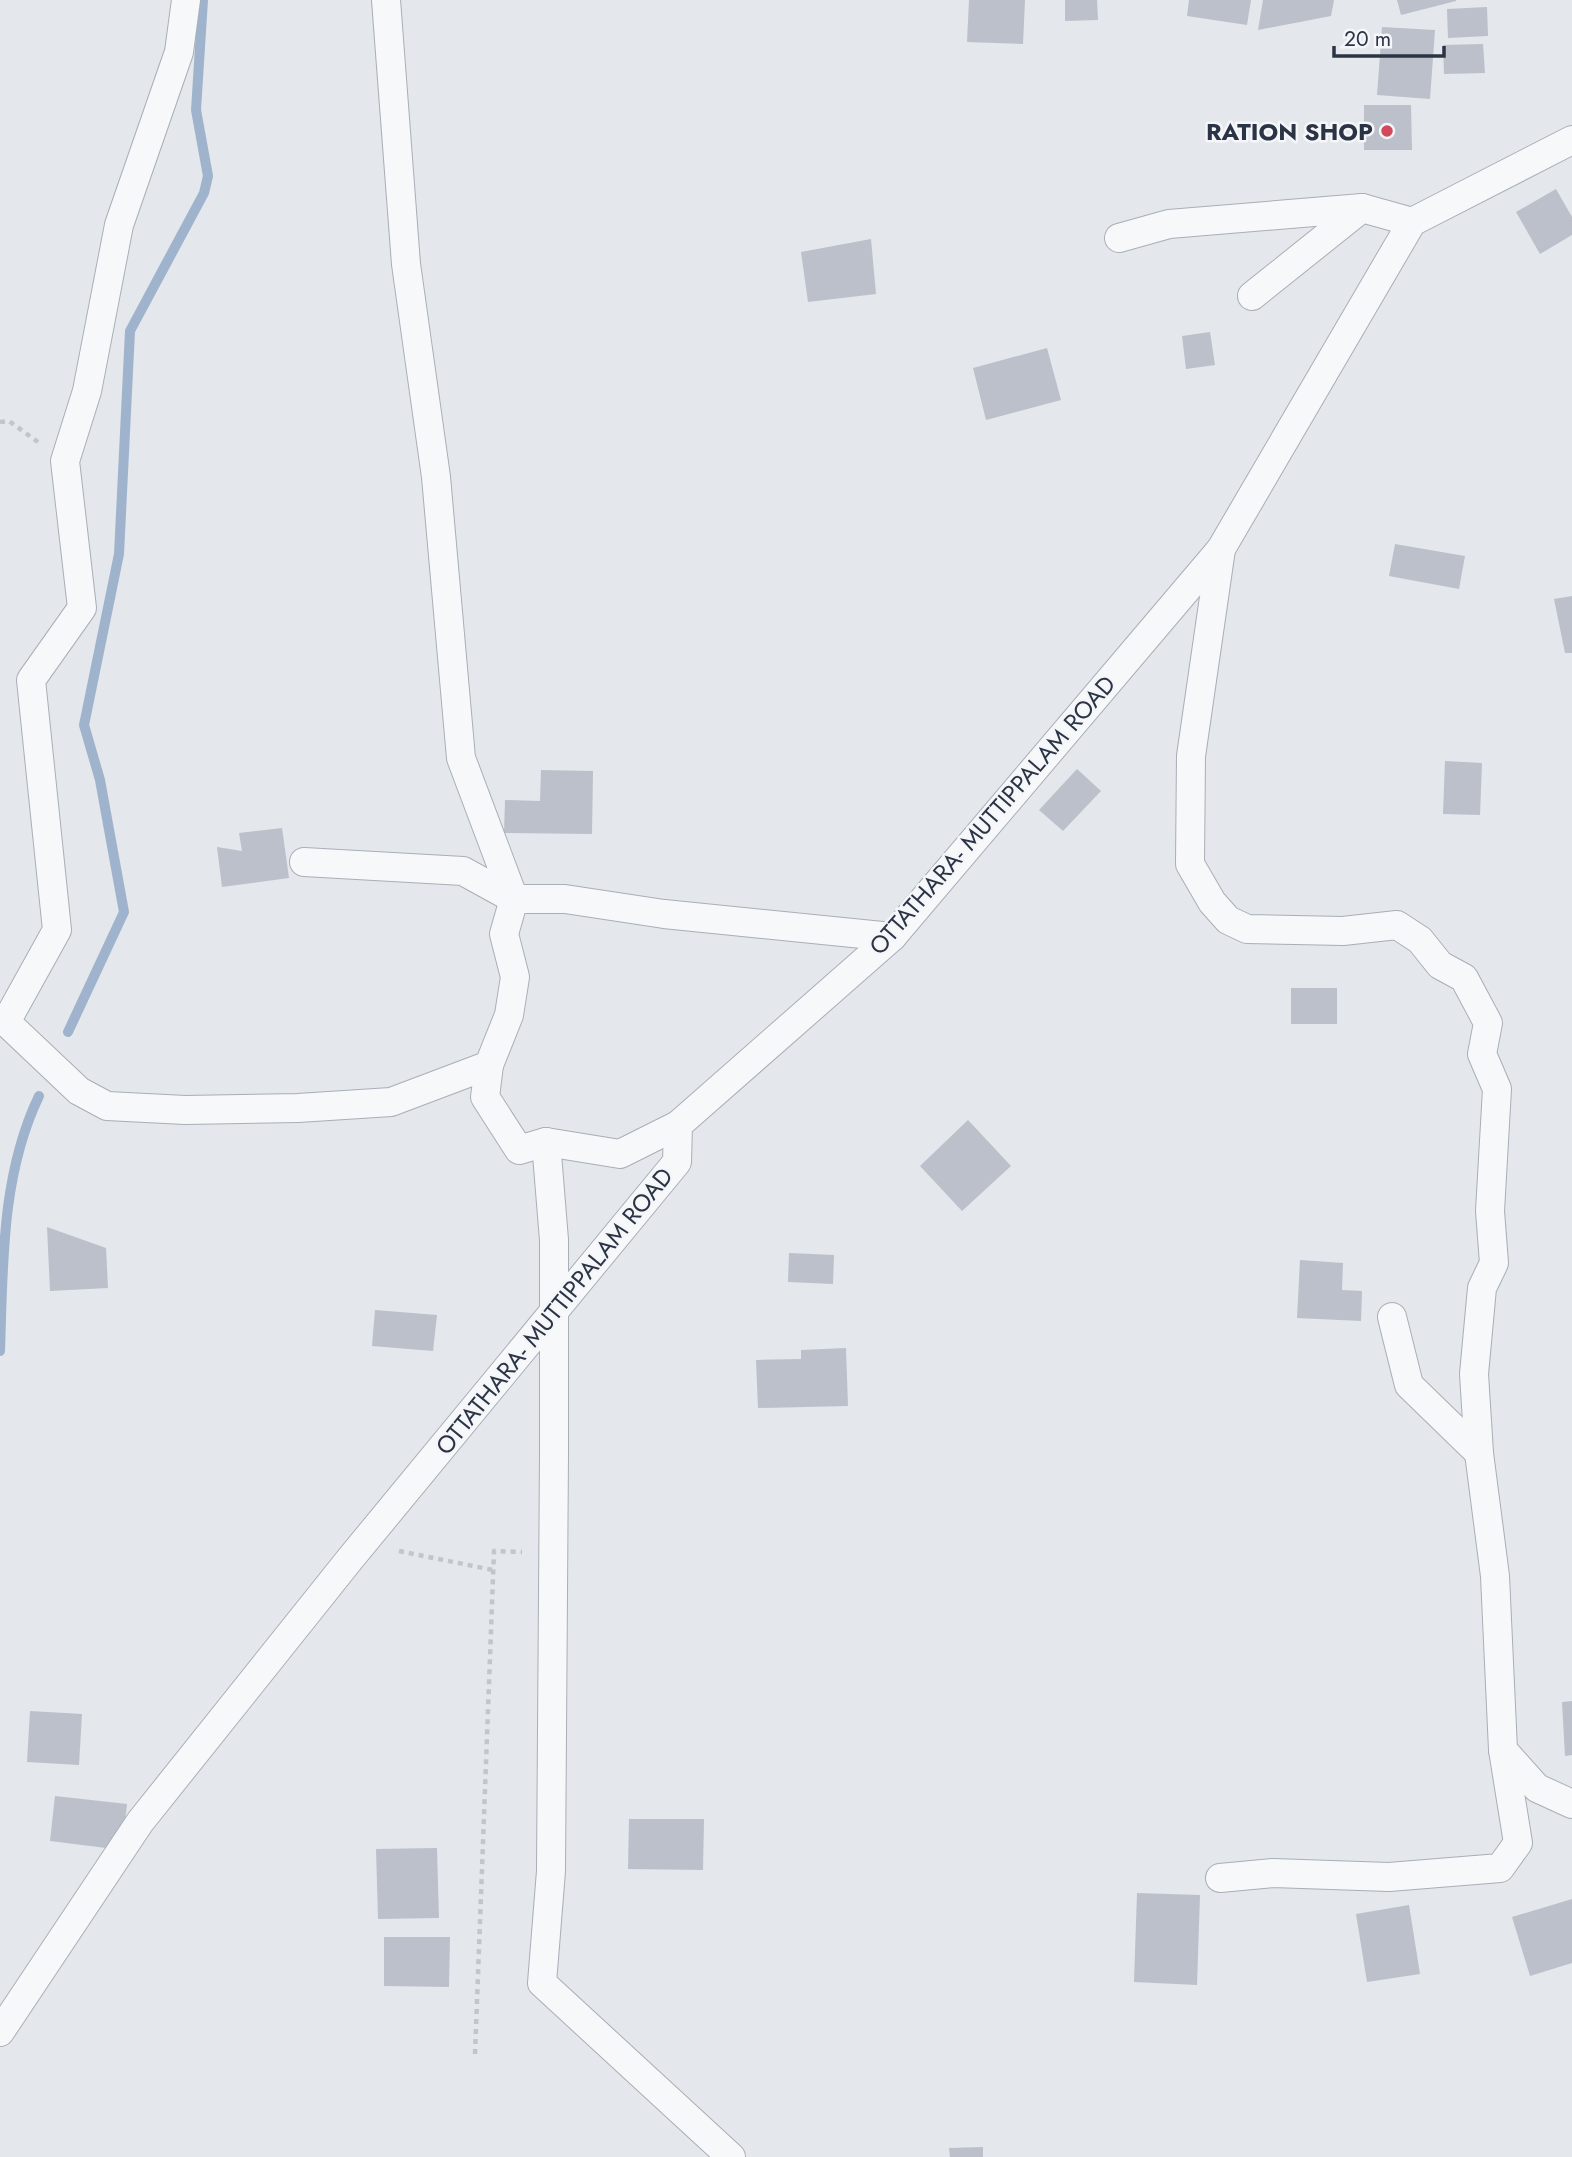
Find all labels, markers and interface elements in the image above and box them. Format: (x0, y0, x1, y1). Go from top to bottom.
scale bar (1334, 14, 1444, 58)
text: 20 m (1344, 24, 1391, 54)
place label: RATION SHOP (1206, 114, 1373, 149)
marker: RATION SHOP (1379, 123, 1395, 139)
street label: OTTATHARA- MUTTIPPALAM ROAD (861, 668, 1123, 962)
street label: OTTATHARA- MUTTIPPALAM ROAD (427, 1160, 681, 1462)

